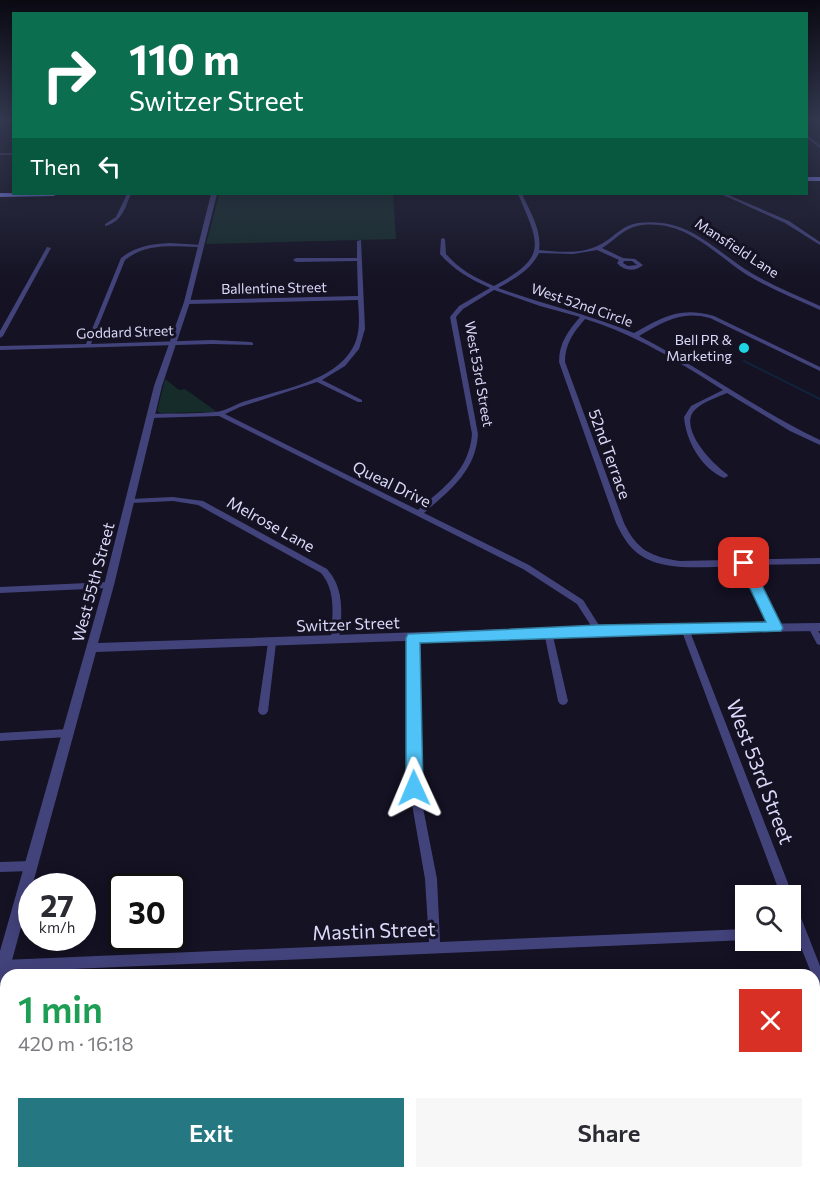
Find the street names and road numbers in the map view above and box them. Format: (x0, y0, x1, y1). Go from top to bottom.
street label: Mansfield Lane (692, 214, 782, 281)
street label: Ballentine Street (221, 278, 327, 297)
street label: West 52nd Circle (529, 279, 635, 330)
street label: West 53rd Street (462, 320, 497, 428)
street label: Goddard Street (76, 321, 174, 342)
street label: 52nd Terrace (585, 406, 636, 501)
street label: Queal Drive (350, 456, 434, 511)
street label: Melrose Lane (224, 492, 318, 555)
street label: West 55th Street (67, 520, 118, 644)
street label: Switzer Street (296, 612, 400, 635)
street label: West 53rd Street (722, 696, 800, 847)
street label: Mastin Street (312, 916, 436, 944)

